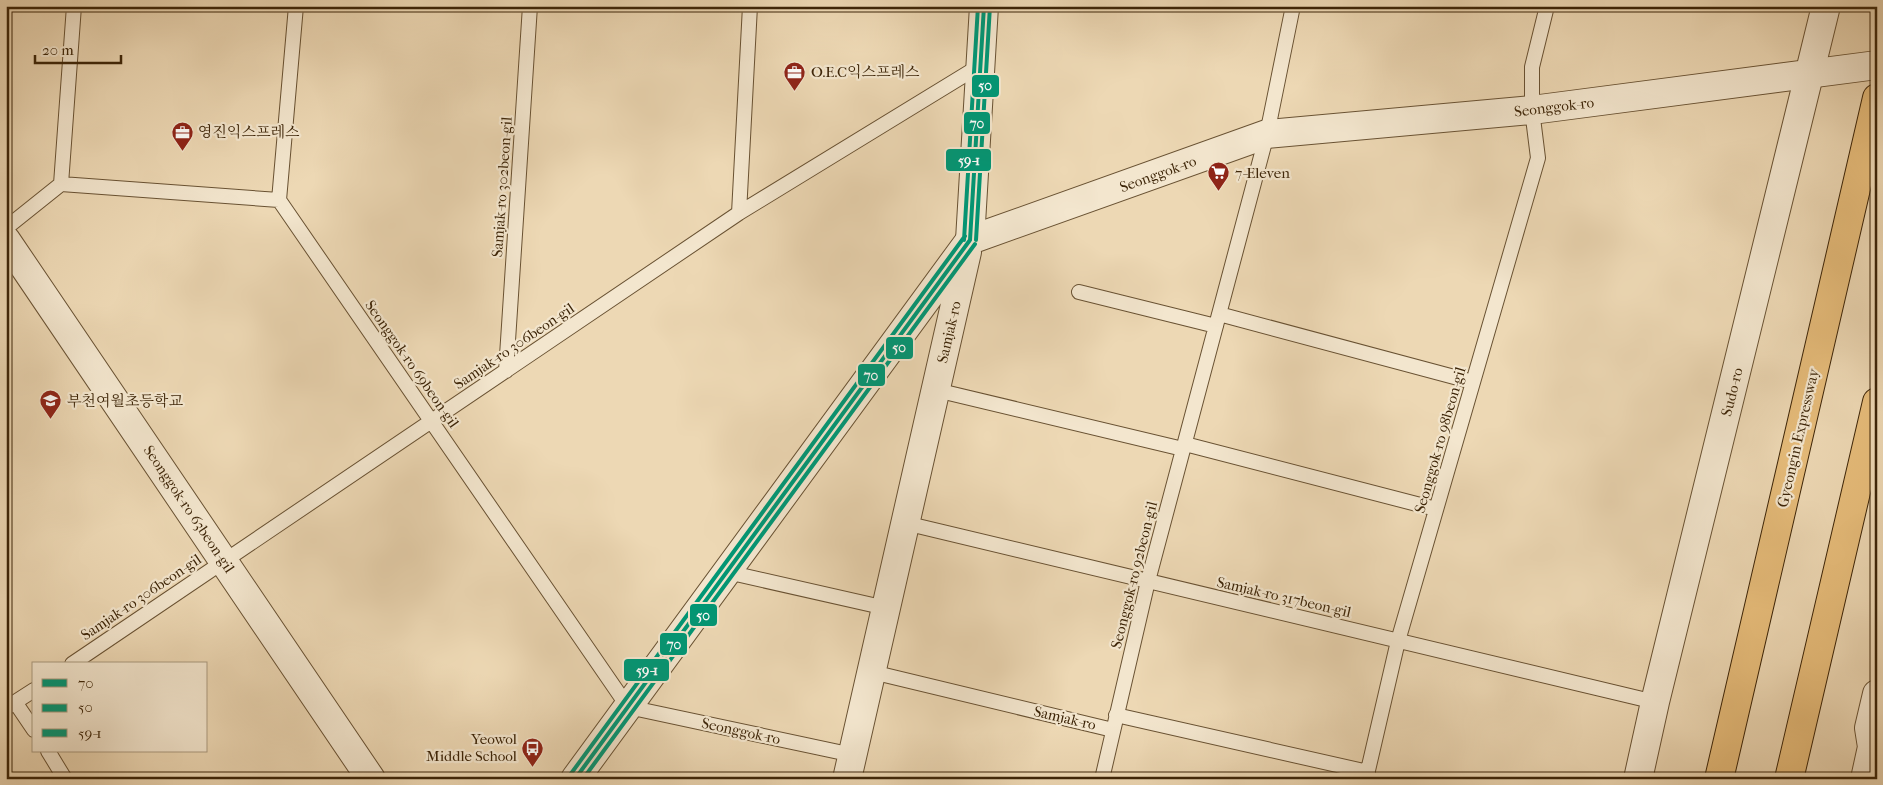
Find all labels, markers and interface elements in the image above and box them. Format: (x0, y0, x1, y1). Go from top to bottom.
scale bar (35, 32, 121, 64)
text: 20 m (42, 41, 74, 59)
office icon: O.E.C익스프레스 (783, 60, 807, 91)
place label: O.E.C익스프레스 (811, 63, 920, 81)
line badge: 50 (971, 74, 1000, 98)
text: 50 (978, 77, 992, 94)
street label: Seonggok-ro (1513, 93, 1595, 121)
line badge: 70 (963, 111, 991, 135)
text: 70 (969, 115, 984, 132)
street label: Samjak-ro 302beon-gil (488, 116, 516, 258)
office icon: 영진익스프레스 (170, 120, 194, 151)
place label: 영진익스프레스 (198, 123, 300, 141)
line badge: 59-1 (945, 148, 992, 172)
text: 59-1 (958, 152, 980, 169)
street label: Seonggok-ro (1117, 152, 1199, 196)
supermarket icon: 7-Eleven (1207, 161, 1231, 192)
place label: 7-Eleven (1235, 164, 1290, 182)
street label: Seonggok-ro 69beon-gil (361, 297, 463, 431)
street label: Samjak-ro 306beon-gil (450, 299, 578, 393)
street label: Samjak-ro (933, 299, 965, 365)
line badge: 50 (885, 336, 914, 360)
text: 50 (892, 339, 906, 356)
line badge: 70 (857, 363, 886, 387)
street label: Seonggok-ro 98beon-gil (1411, 365, 1469, 515)
street label: Sudo-ro (1717, 365, 1747, 418)
street label: Gyeongin Expressway (1773, 366, 1823, 509)
text: 70 (863, 367, 878, 384)
school or university icon: 부천여월초등학교 (39, 389, 63, 420)
place label: 부천여월초등학교 (67, 392, 183, 410)
street label: Seonggok-ro 63beon-gil (140, 442, 238, 576)
street label: Seonggok-ro 92beon-gil (1107, 499, 1161, 651)
street label: Samjak-ro 306beon-gil (77, 550, 205, 644)
street label: Samjak-ro 317beon-gil (1215, 573, 1353, 621)
line badge: 50 (689, 603, 718, 627)
text: 50 (696, 607, 710, 624)
line badge: 70 (659, 632, 688, 656)
text: 70 (666, 636, 681, 653)
line badge: 59-1 (623, 658, 670, 682)
legend (32, 662, 208, 752)
text: 59-1 (636, 662, 658, 679)
text: 70 (78, 674, 93, 692)
text: 50 (78, 698, 93, 716)
street label: Samjak-ro (1032, 702, 1098, 734)
street label: Seonggok-ro (700, 714, 783, 748)
text: 59-1 (78, 724, 102, 742)
place label: Yeowol Middle School (426, 730, 517, 765)
bus stop icon: Yeowol Middle School (521, 736, 545, 767)

